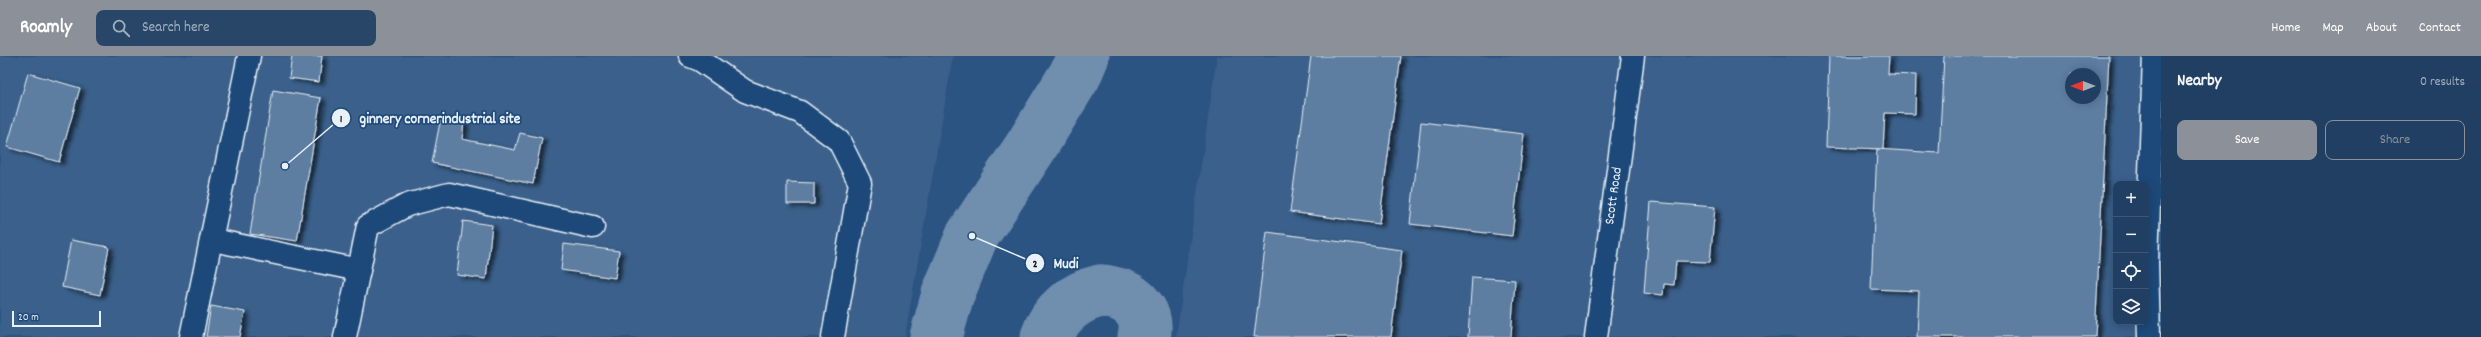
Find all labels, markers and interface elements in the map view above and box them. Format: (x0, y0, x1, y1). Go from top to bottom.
search box (96, 10, 376, 46)
text: Roamly (20, 15, 72, 42)
icon: search (110, 17, 132, 39)
text: Search here (142, 17, 210, 39)
text: Home (2271, 18, 2300, 38)
text: Map (2322, 18, 2344, 38)
text: About (2366, 18, 2397, 38)
text: Contact (2419, 18, 2461, 38)
north arrow (2065, 68, 2101, 104)
text: Nearby (2177, 70, 2221, 94)
text: 0 results (2420, 73, 2465, 92)
callout: ginnery cornerindustrial site (331, 104, 528, 131)
text: ginnery cornerindustrial site (360, 109, 521, 131)
text: 1 (340, 111, 343, 128)
button: Save (2177, 120, 2317, 160)
button: Share (2325, 120, 2465, 160)
street label: Scott Road (1600, 166, 1628, 226)
map controls (2113, 181, 2149, 325)
button: + (2113, 181, 2149, 217)
button: − (2113, 217, 2149, 253)
callout: Mudi (1025, 249, 1086, 276)
button: locate (2113, 253, 2149, 289)
text: Mudi (1053, 254, 1079, 276)
text: 2 (1032, 256, 1038, 273)
button: layers (2113, 289, 2149, 325)
scale bar (12, 309, 101, 328)
text: 20 m (18, 310, 39, 326)

